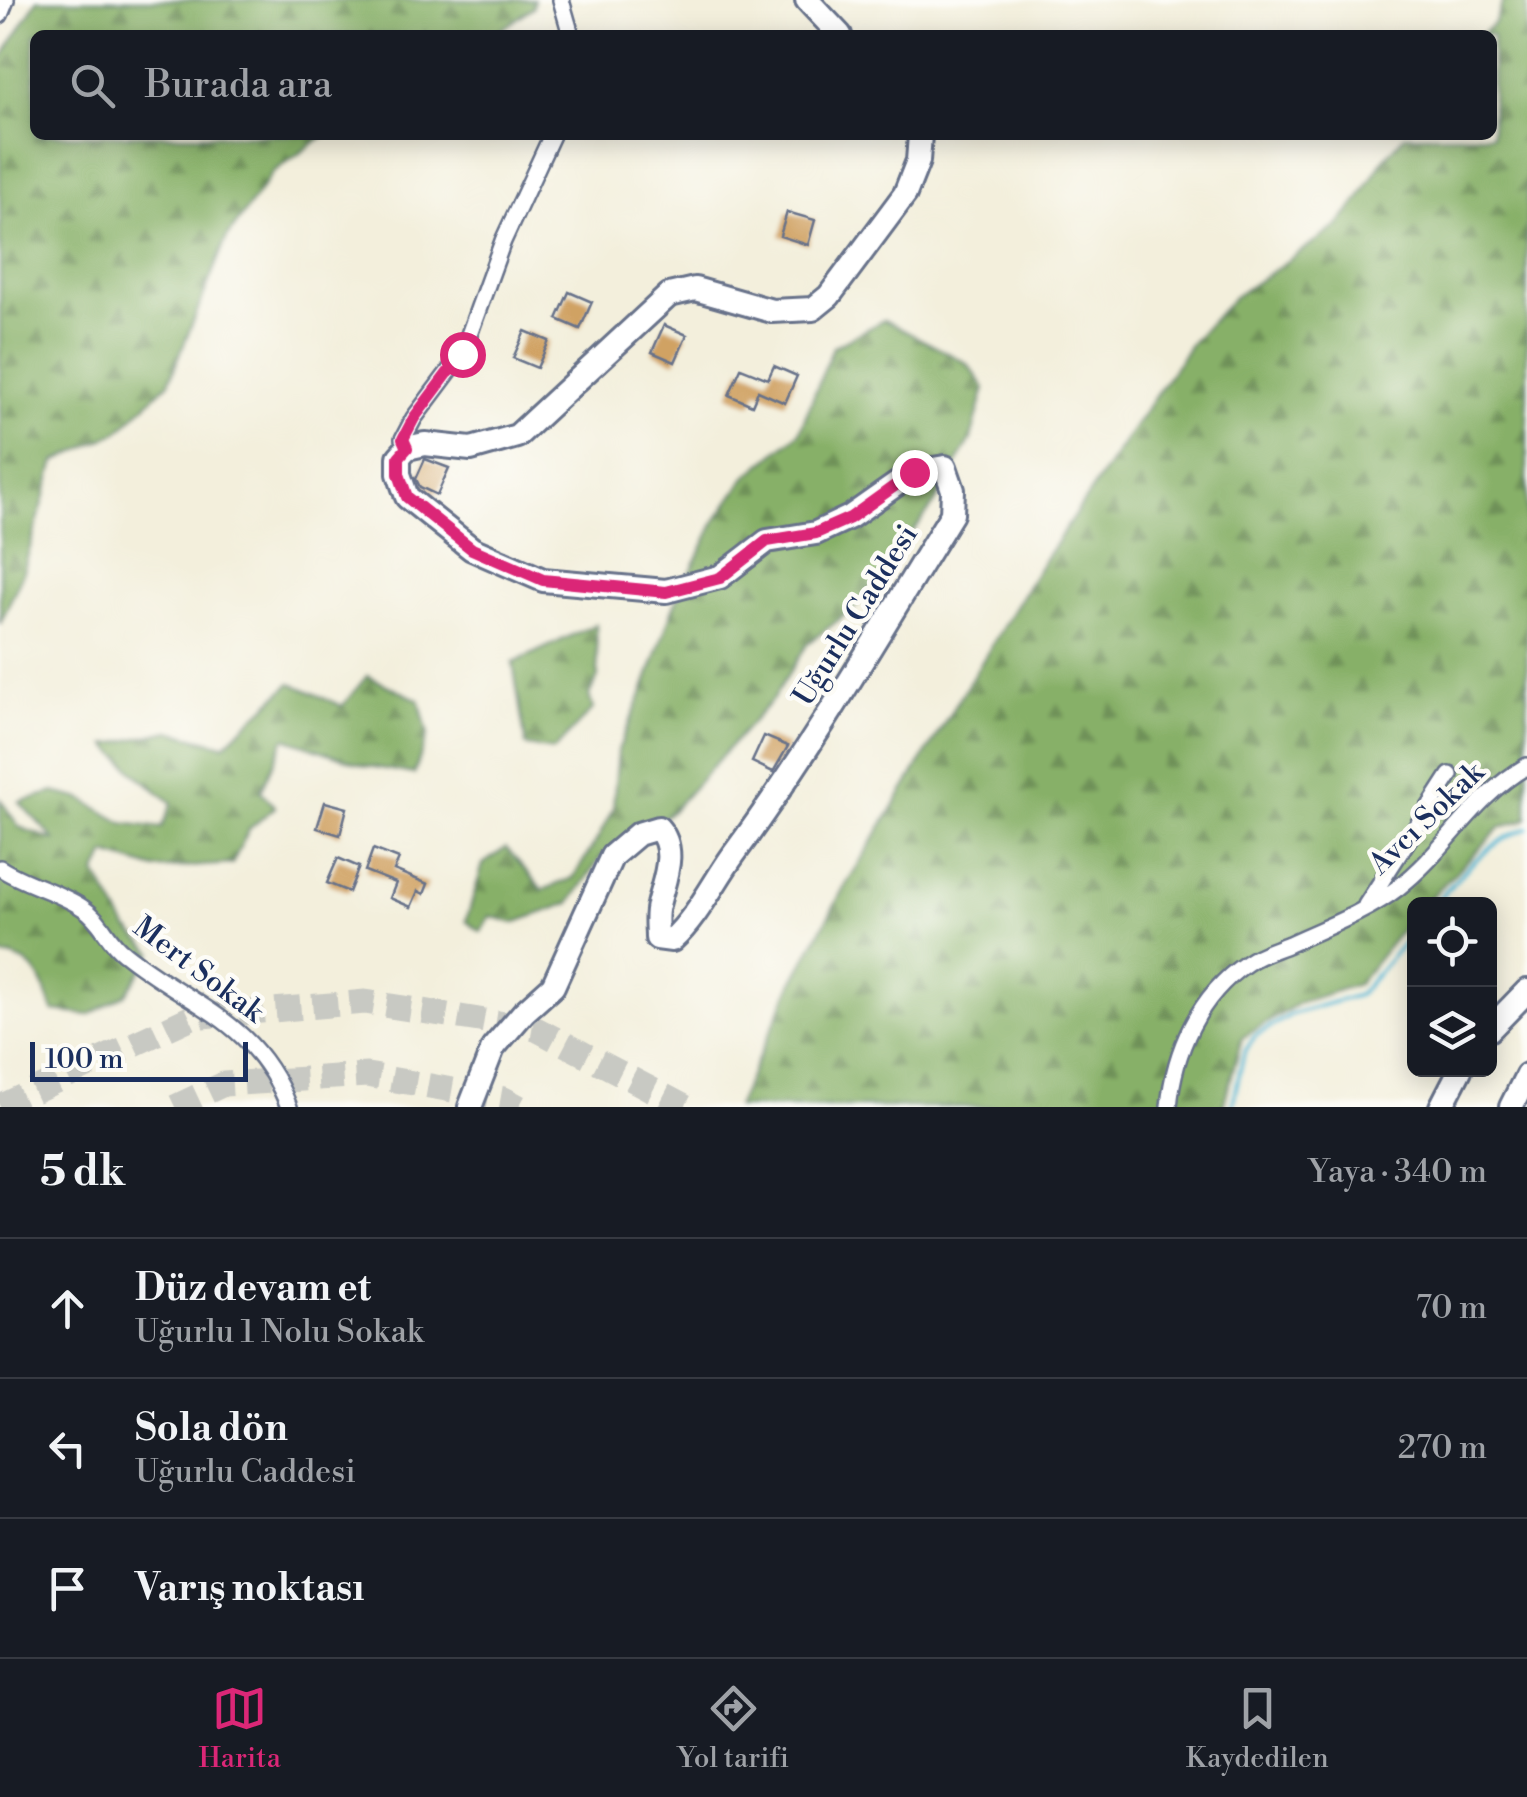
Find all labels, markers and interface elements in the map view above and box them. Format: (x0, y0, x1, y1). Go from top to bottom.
search box (30, 30, 1497, 140)
icon: search (65, 58, 120, 113)
text: Burada ara (145, 62, 332, 109)
route start (440, 332, 486, 378)
route end (892, 450, 938, 496)
street label: Uğurlu Caddesi (785, 518, 927, 713)
street label: Avcı Sokak (1360, 753, 1493, 884)
map controls (1407, 897, 1497, 1077)
button: locate (1407, 897, 1497, 987)
street label: Mert Sokak (126, 908, 272, 1032)
button: layers (1407, 987, 1497, 1077)
scale bar (30, 1037, 248, 1082)
text: 100 m (45, 1042, 124, 1077)
text: 5 dk (40, 1146, 125, 1199)
text: Yaya · 340 m (1309, 1152, 1487, 1192)
text: Düz devam et (135, 1265, 371, 1312)
icon: ahead (40, 1281, 95, 1336)
text: 70 m (1416, 1288, 1487, 1328)
text: Uğurlu 1 Nolu Sokak (135, 1312, 424, 1352)
text: Sola dön (135, 1405, 288, 1452)
icon: left (40, 1421, 95, 1476)
text: 270 m (1398, 1428, 1487, 1468)
text: Uğurlu Caddesi (135, 1452, 356, 1492)
icon: arrive (40, 1561, 95, 1616)
text: Varış noktası (135, 1565, 364, 1612)
tab: Harita (198, 1681, 281, 1776)
tab: Yol tarifi (678, 1681, 789, 1776)
tab: Kaydedilen (1186, 1681, 1329, 1776)

